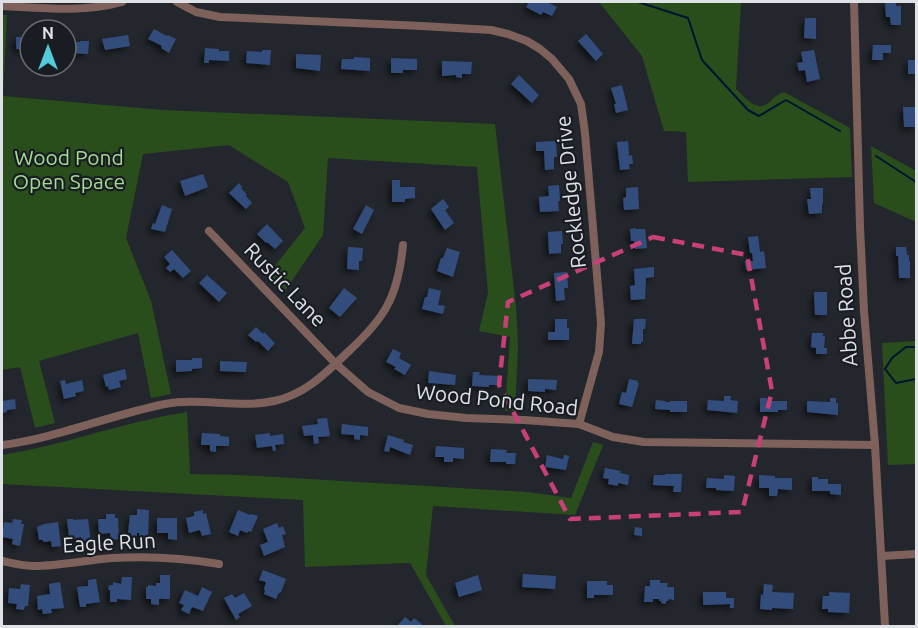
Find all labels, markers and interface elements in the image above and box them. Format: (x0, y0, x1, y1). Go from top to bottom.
north arrow (18, 18, 78, 78)
text: N (42, 24, 54, 42)
street label: Rockledge Drive (550, 115, 590, 270)
park label: Wood Pond Open Space (13, 145, 125, 193)
street label: Rustic Lane (240, 237, 332, 331)
street label: Abbe Road (830, 263, 862, 367)
street label: Wood Pond Road (415, 379, 579, 419)
street label: Eagle Run (62, 528, 156, 556)

